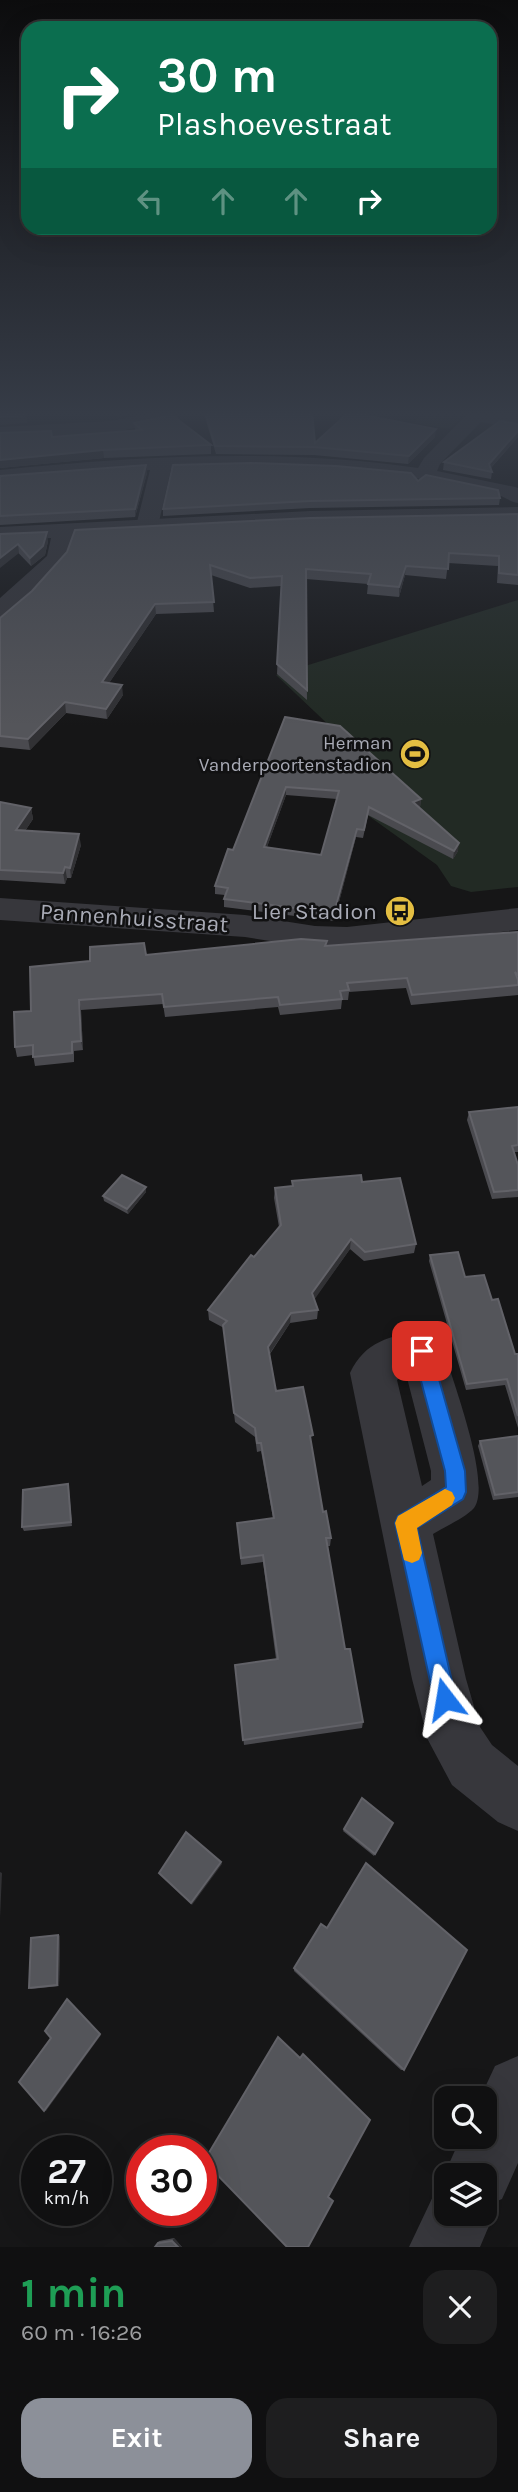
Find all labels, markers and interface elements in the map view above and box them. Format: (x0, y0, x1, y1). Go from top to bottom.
text: 30 m (157, 47, 277, 104)
icon: right (42, 49, 133, 140)
text: Plashoevestraat (157, 106, 392, 143)
icon: left (131, 182, 169, 220)
icon: ahead (204, 182, 242, 220)
icon: ahead (277, 182, 315, 220)
icon: right (350, 182, 388, 220)
place label: Herman Vanderpoortenstadion (199, 732, 392, 776)
sports icon: Herman Vanderpoortenstadion (398, 737, 432, 771)
bus stop icon: Lier Stadion (383, 894, 417, 928)
street label: Pannenhuisstraat (39, 898, 229, 938)
place label: Lier Stadion (252, 898, 377, 925)
pin (392, 1321, 452, 1381)
icon: arrive (403, 1332, 441, 1370)
position arrow (408, 1662, 482, 1736)
map controls (434, 2086, 497, 2226)
button: search (434, 2086, 497, 2149)
speed limit sign: 30 (126, 2135, 217, 2226)
text: 27 (47, 2151, 86, 2192)
button: layers (434, 2163, 497, 2226)
text: km/h (44, 2187, 89, 2209)
text: 1 min (21, 2268, 126, 2318)
button: close (423, 2270, 497, 2344)
text: 60 m · 16:26 (21, 2319, 142, 2346)
button: Exit (21, 2398, 252, 2478)
button: Share (266, 2398, 497, 2478)

